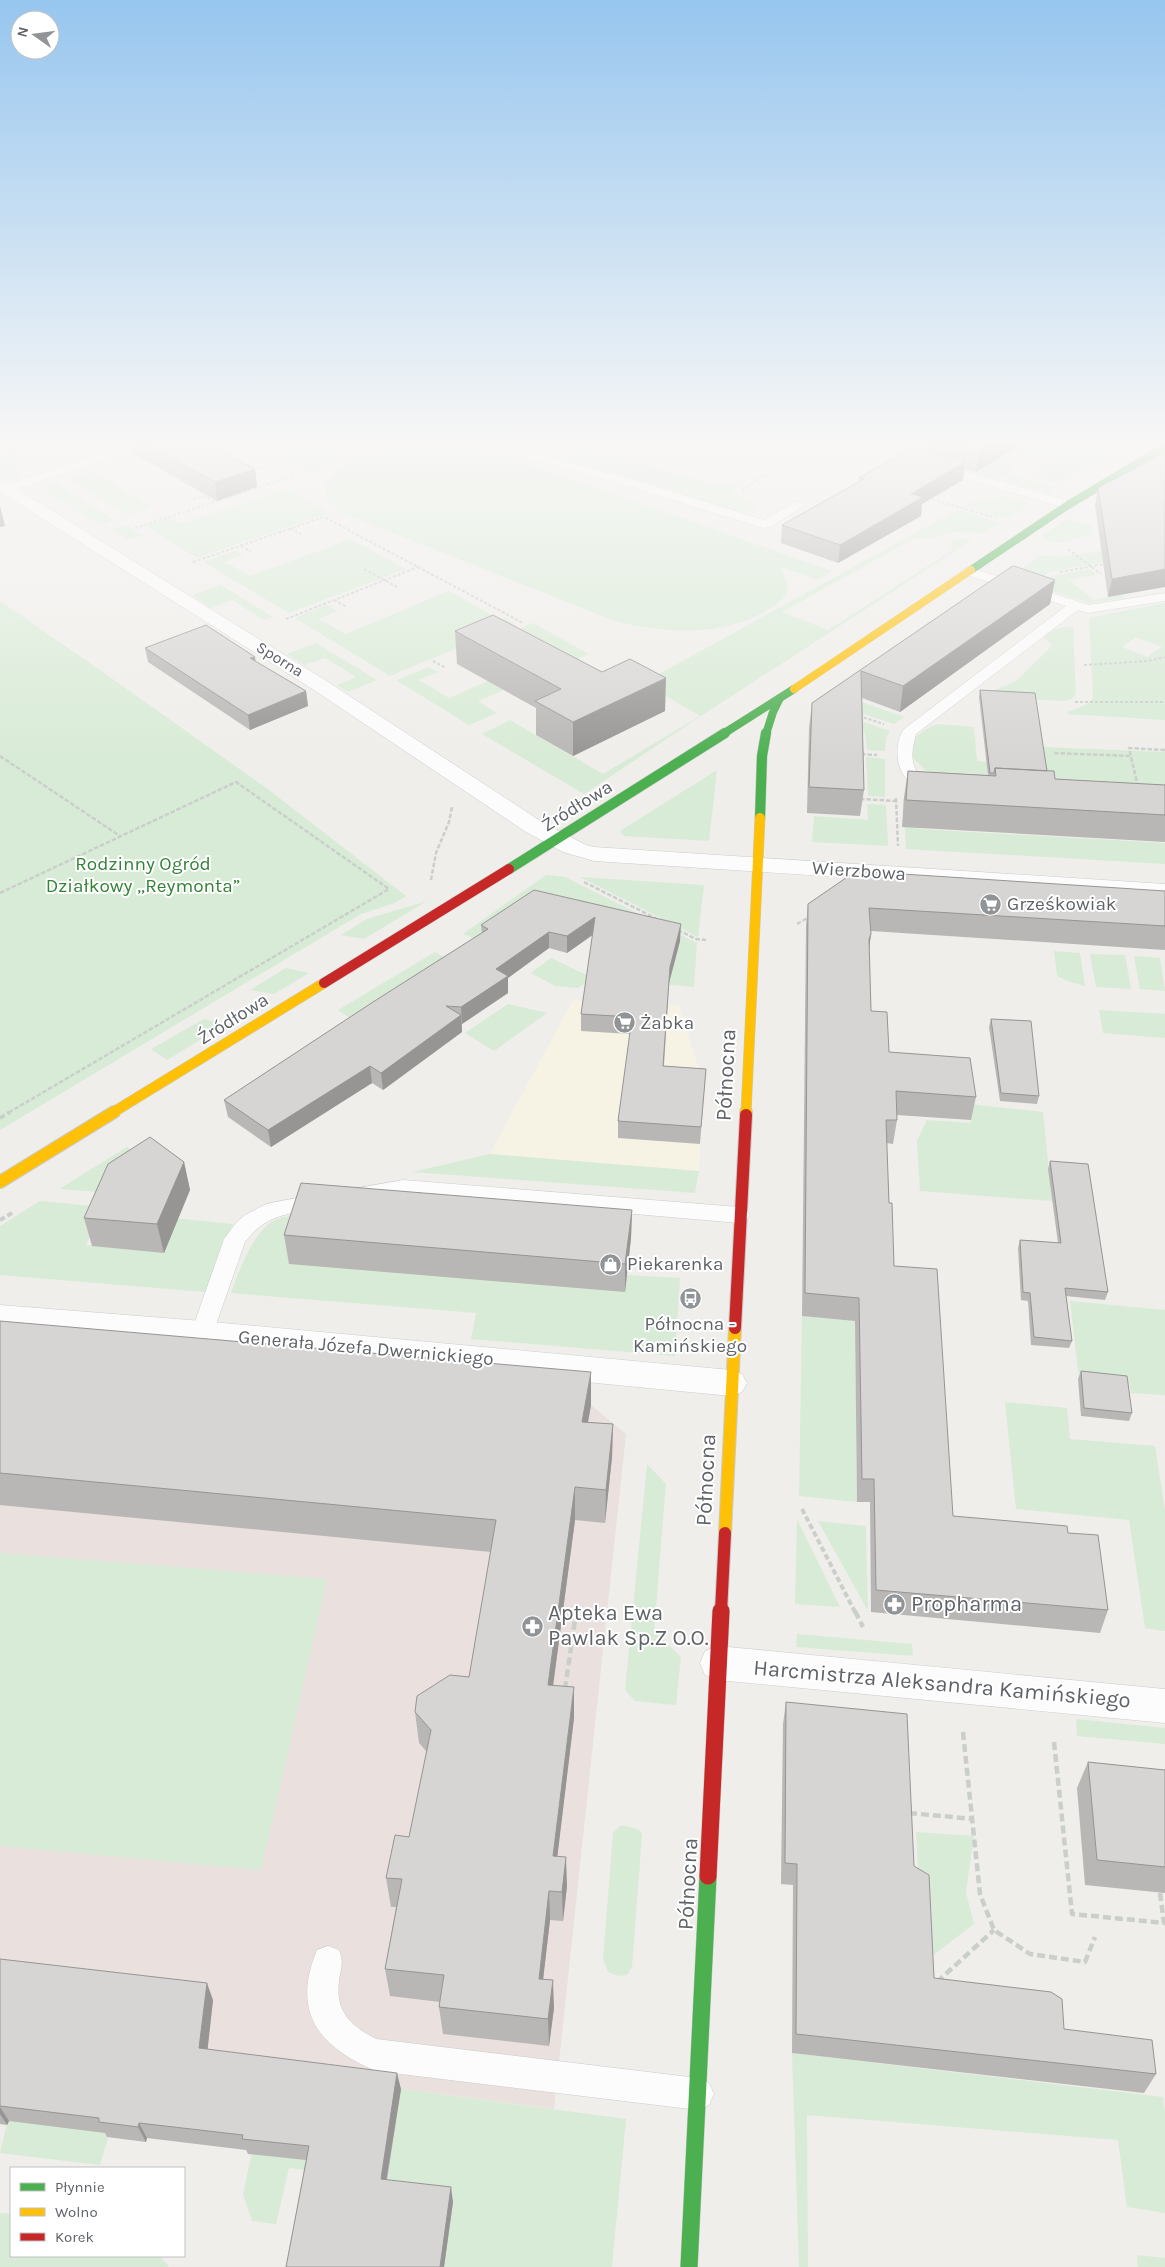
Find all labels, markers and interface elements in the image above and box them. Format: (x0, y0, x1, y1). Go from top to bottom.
north arrow (10, 10, 60, 60)
text: N (13, 25, 32, 39)
street label: Sporna (253, 637, 307, 681)
street label: Źródłowa (537, 775, 617, 836)
park label: Rodzinny Ogród Działkowy „Reymonta” (46, 853, 240, 897)
street label: Wierzbowa (811, 857, 907, 885)
supermarket icon: Grześkowiak (979, 892, 1003, 916)
place label: Grześkowiak (1007, 893, 1117, 915)
street label: Źródłowa (193, 988, 273, 1049)
supermarket icon: Żabka (612, 1011, 636, 1035)
place label: Żabka (640, 1012, 694, 1034)
street label: Północna (711, 1028, 741, 1122)
shop icon: Piekarenka (599, 1252, 623, 1276)
place label: Piekarenka (627, 1253, 723, 1275)
bus stop icon: Północna - Kamińskiego (678, 1286, 702, 1310)
place label: Północna - Kamińskiego (633, 1313, 747, 1357)
street label: Generała Józefa Dwernickiego (237, 1326, 495, 1370)
street label: Północna (691, 1433, 721, 1527)
place label: Propharma (911, 1591, 1022, 1617)
pharmacy icon: Propharma (883, 1592, 907, 1616)
place label: Apteka Ewa Pawlak Sp.Z O.O. (548, 1600, 709, 1651)
pharmacy icon: Apteka Ewa Pawlak Sp.Z O.O. (520, 1614, 544, 1638)
street label: Harcmistrza Aleksandra Kamińskiego (752, 1655, 1132, 1713)
street label: Północna (673, 1837, 703, 1931)
legend (10, 2167, 185, 2257)
text: Płynnie (55, 2178, 105, 2196)
text: Wolno (55, 2203, 98, 2221)
text: Korek (55, 2228, 94, 2246)

